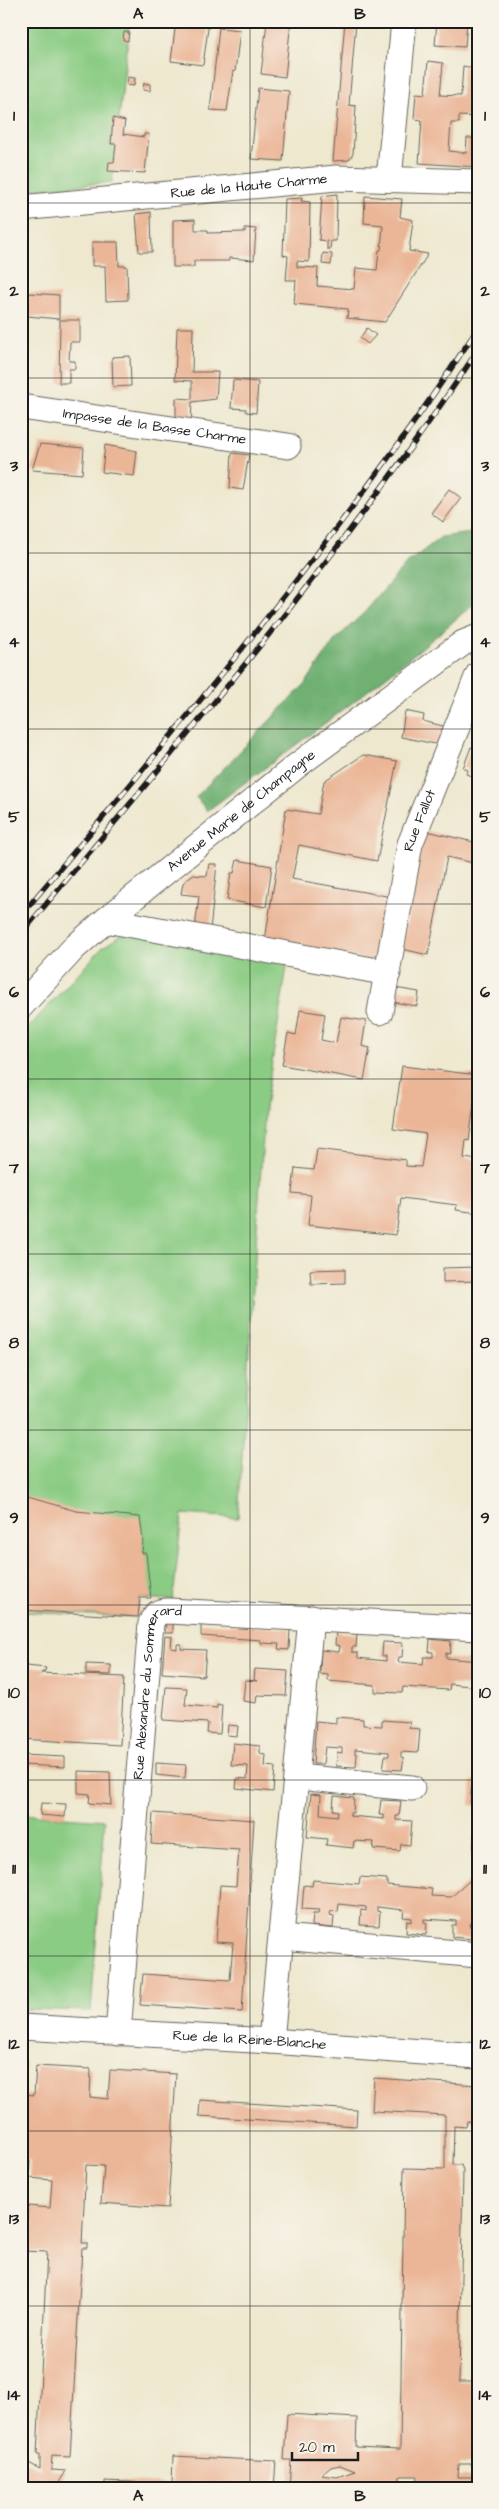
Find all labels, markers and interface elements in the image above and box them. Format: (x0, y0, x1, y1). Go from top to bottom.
text: A (133, 3, 144, 25)
text: B (354, 3, 366, 25)
text: 1 (13, 105, 16, 127)
text: 1 (484, 105, 487, 127)
street label: Rue de la Haute Charme (170, 169, 329, 204)
text: 2 (8, 280, 19, 302)
text: 2 (479, 280, 490, 302)
street label: Impasse de la Basse Charme (62, 403, 248, 450)
text: 3 (9, 455, 19, 477)
text: 3 (480, 455, 490, 477)
text: 4 (9, 631, 20, 653)
text: 4 (480, 631, 491, 653)
street label: Avenue Marie de Champagne (163, 745, 320, 877)
street label: Rue Fallot (399, 786, 441, 853)
text: 5 (8, 806, 20, 828)
text: 5 (479, 806, 491, 828)
text: 6 (9, 981, 19, 1003)
text: 6 (480, 981, 490, 1003)
text: 7 (8, 1157, 19, 1179)
text: 7 (479, 1157, 490, 1179)
text: 8 (9, 1332, 20, 1354)
text: 8 (480, 1332, 491, 1354)
text: 9 (9, 1507, 19, 1529)
text: 9 (480, 1507, 490, 1529)
street label: Rue Alexandre du Sommerard (128, 1601, 182, 1781)
text: 10 (8, 1682, 20, 1704)
text: 10 (479, 1682, 491, 1704)
text: 11 (12, 1858, 17, 1880)
text: 11 (483, 1858, 488, 1880)
street label: Rue de la Reine-Blanche (172, 2026, 328, 2055)
text: 12 (8, 2033, 20, 2055)
text: 12 (479, 2033, 491, 2055)
text: 13 (9, 2208, 20, 2230)
text: 13 (480, 2208, 491, 2230)
text: 14 (8, 2384, 21, 2406)
text: 14 (479, 2384, 492, 2406)
scale bar (292, 2429, 358, 2461)
text: 20 m (299, 2437, 335, 2458)
text: A (133, 2485, 144, 2507)
text: B (354, 2485, 366, 2507)

